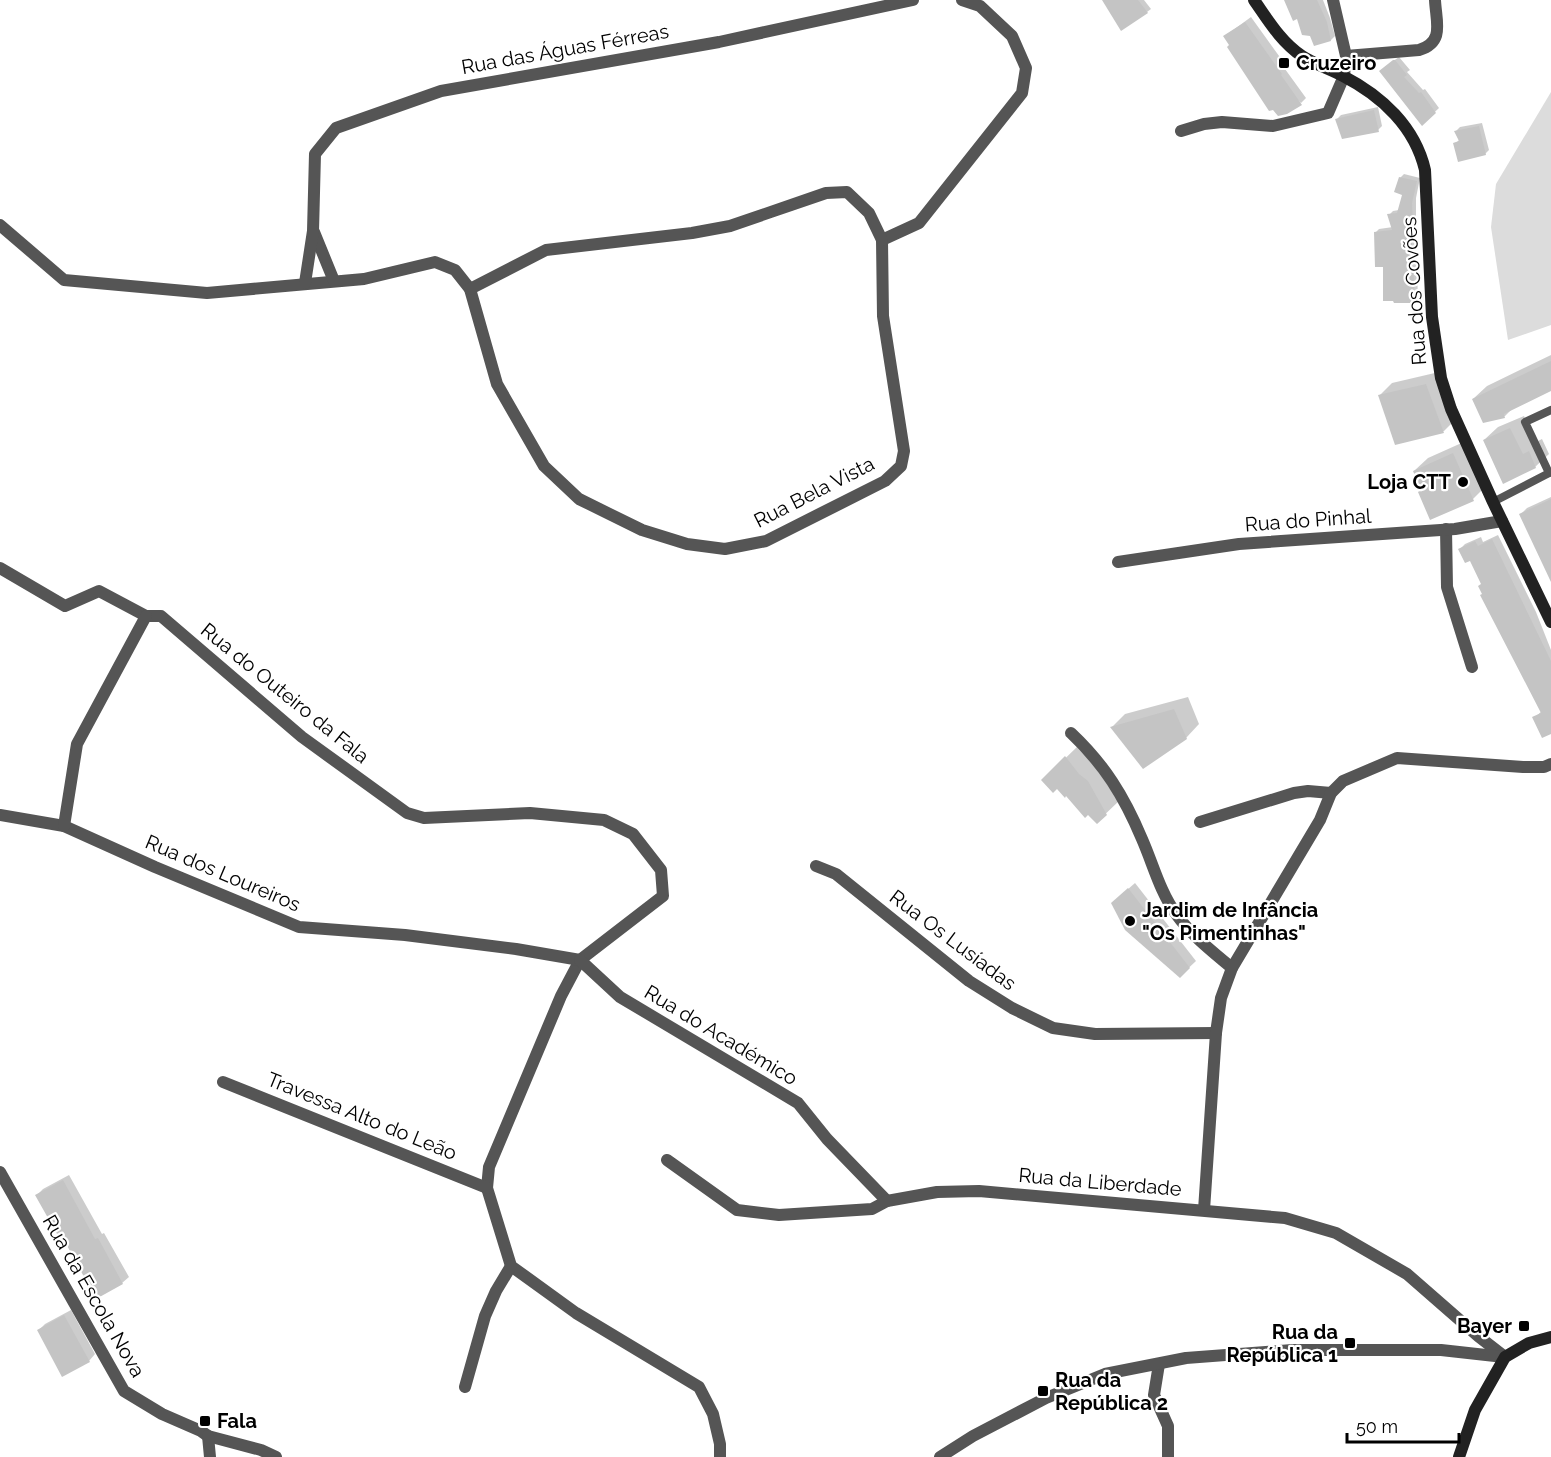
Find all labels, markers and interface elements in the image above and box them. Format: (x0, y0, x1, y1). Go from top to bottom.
street label: Rua das Águas Férreas (459, 19, 671, 79)
place label: Cruzeiro (1296, 51, 1376, 75)
marker: Cruzeiro (1277, 56, 1291, 70)
street label: Rua dos Covões (1397, 216, 1431, 366)
street label: Rua Bela Vista (750, 451, 878, 533)
place label: Loja CTT (1367, 470, 1452, 494)
marker: Loja CTT (1456, 475, 1470, 489)
street label: Rua do Pinhal (1244, 504, 1373, 536)
street label: Rua do Outeiro da Fala (196, 618, 374, 768)
street label: Rua dos Loureiros (142, 829, 304, 917)
street label: Rua Os Lusíadas (885, 885, 1021, 995)
place label: Jardim de Infância "Os Pimentinhas" (1142, 898, 1318, 945)
marker: Jardim de Infância "Os Pimentinhas" (1123, 914, 1137, 928)
street label: Rua do Académico (640, 980, 802, 1090)
street label: Travessa Alto do Leão (264, 1067, 461, 1165)
street label: Rua da Liberdade (1017, 1163, 1183, 1201)
street label: Rua da Escola Nova (38, 1211, 150, 1381)
place label: Bayer (1457, 1314, 1512, 1338)
marker: Bayer (1517, 1319, 1531, 1333)
place label: Rua da República 1 (1226, 1320, 1338, 1367)
marker: Rua da República 1 (1343, 1336, 1357, 1350)
place label: Rua da República 2 (1055, 1368, 1168, 1415)
marker: Rua da República 2 (1036, 1384, 1050, 1398)
scale bar (1347, 1406, 1460, 1444)
place label: Fala (217, 1409, 257, 1433)
marker: Fala (198, 1414, 212, 1428)
text: 50 m (1356, 1416, 1398, 1437)

